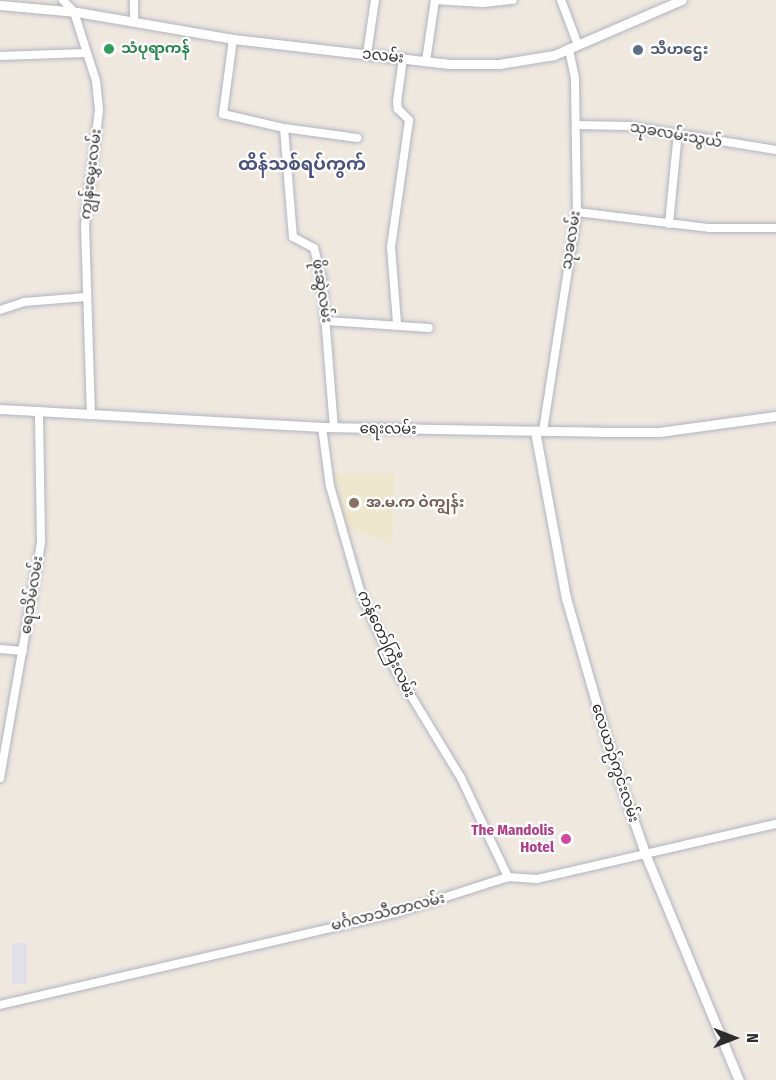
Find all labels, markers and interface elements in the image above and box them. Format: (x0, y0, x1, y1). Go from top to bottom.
place label: သံပုရာကန် (121, 40, 190, 58)
place label: သီဟဌေး (650, 41, 708, 59)
marker: သံပုရာကန် (102, 42, 116, 56)
marker: သီဟဌေး (631, 43, 645, 57)
street label: ၁လမ်း (361, 45, 405, 67)
street label: သုခလမ်းသွယ် (629, 118, 723, 152)
street label: ကျွန်းမွှေးလမ်း (77, 128, 105, 220)
district label: ထိန်သစ်ရပ်ကွက် (238, 153, 366, 175)
street label: သုခလမ်း (557, 209, 585, 271)
street label: ဖိုးဆွဲလမ်း (308, 258, 336, 324)
street label: ရေးလမ်း (359, 420, 417, 438)
place label: အ.မ.က ဝဲကျွန်း (366, 494, 465, 512)
marker: အ.မ.က ဝဲကျွန်း (347, 496, 361, 510)
street label: ရေသိမ်လမ်း (17, 555, 47, 635)
street label: ကန်တော်ကြီးလမ်း (353, 588, 419, 700)
street label: လေယာဉ်ကွင်းလမ်း (587, 701, 643, 825)
place label: The Mandolis Hotel (471, 821, 554, 856)
marker: The Mandolis Hotel (559, 832, 573, 846)
street label: မင်္ဂလာသီတာလမ်း (329, 889, 447, 935)
north arrow (704, 1008, 764, 1068)
text: N (743, 1033, 762, 1043)

